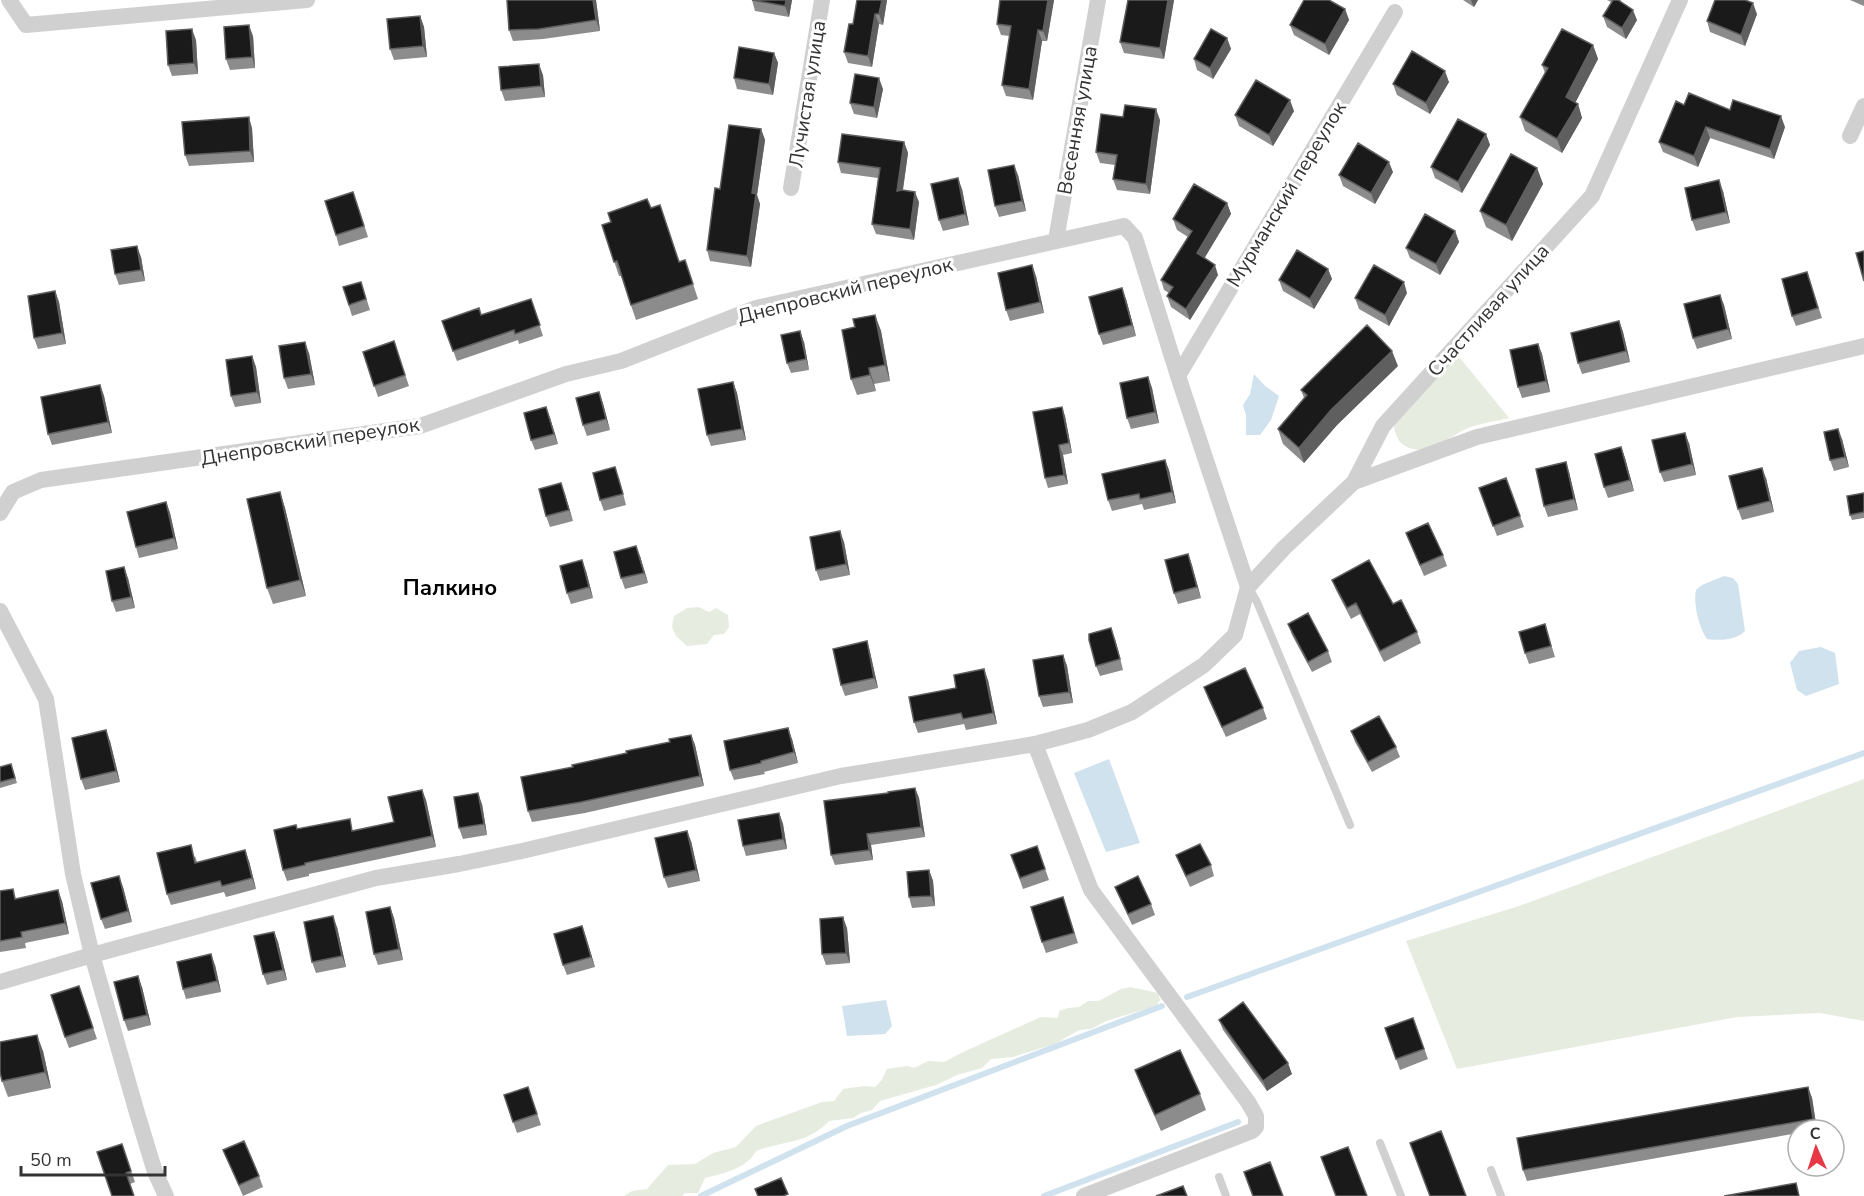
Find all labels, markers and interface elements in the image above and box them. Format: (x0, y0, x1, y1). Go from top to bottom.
street label: Лучистая улица (783, 18, 832, 170)
street label: Весенняя улица (1051, 44, 1104, 197)
street label: Мурманский переулок (1220, 96, 1353, 292)
street label: Счастливая улица (1421, 238, 1555, 383)
street label: Днепровский переулок (735, 251, 956, 330)
street label: Днепровский переулок (199, 411, 422, 472)
district label: Палкино (403, 573, 497, 603)
north arrow (1786, 1118, 1846, 1178)
text: С (1809, 1123, 1821, 1145)
scale bar (21, 1139, 165, 1177)
text: 50 m (30, 1148, 72, 1172)

